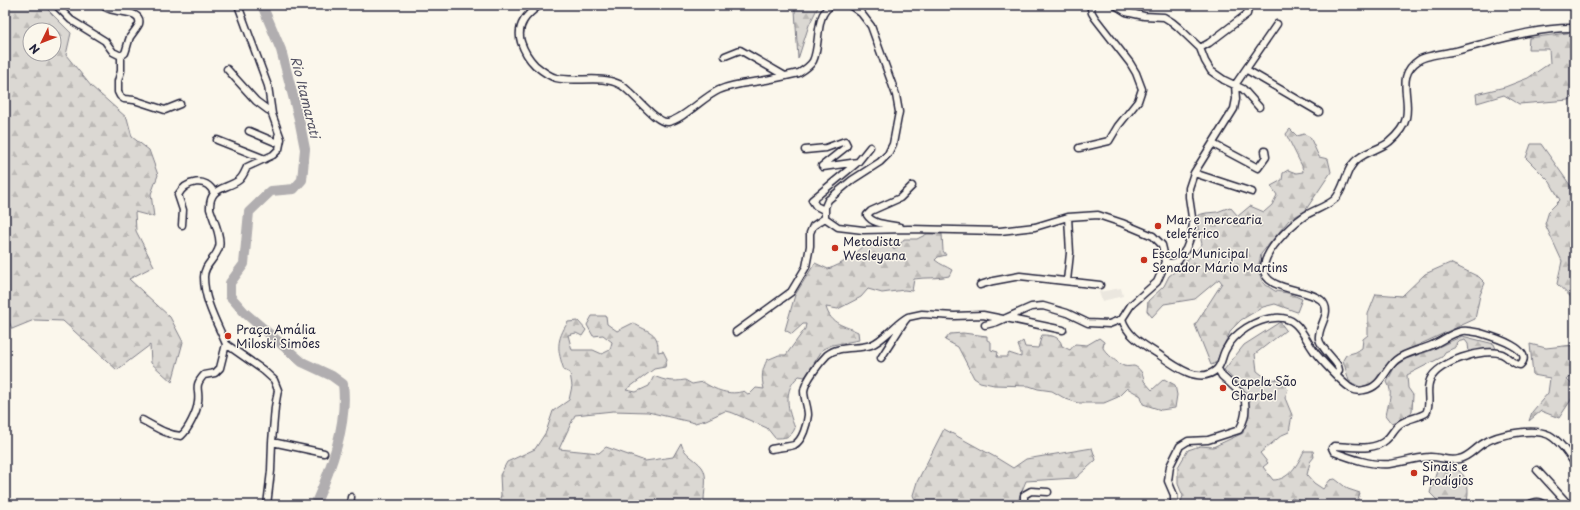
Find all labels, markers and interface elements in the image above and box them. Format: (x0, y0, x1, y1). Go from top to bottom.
north arrow (22, 22, 62, 62)
text: N (25, 40, 44, 58)
water label: Rio Itamarati (287, 54, 326, 142)
place label: Mar e mercearia teleférico (1166, 210, 1262, 242)
marker: Mar e mercearia teleférico (1153, 221, 1163, 231)
place label: Metodista Wesleyana (843, 232, 906, 264)
marker: Metodista Wesleyana (830, 243, 840, 253)
place label: Escola Municipal Senador Mário Martins (1152, 244, 1288, 276)
marker: Escola Municipal Senador Mário Martins (1139, 255, 1149, 265)
place label: Praça Amália Miloski Simões (236, 320, 321, 352)
marker: Praça Amália Miloski Simões (223, 331, 233, 341)
place label: Capela São Charbel (1231, 372, 1297, 404)
marker: Capela São Charbel (1218, 383, 1228, 393)
place label: Sinais e Prodígios (1422, 457, 1474, 489)
marker: Sinais e Prodígios (1409, 468, 1419, 478)

